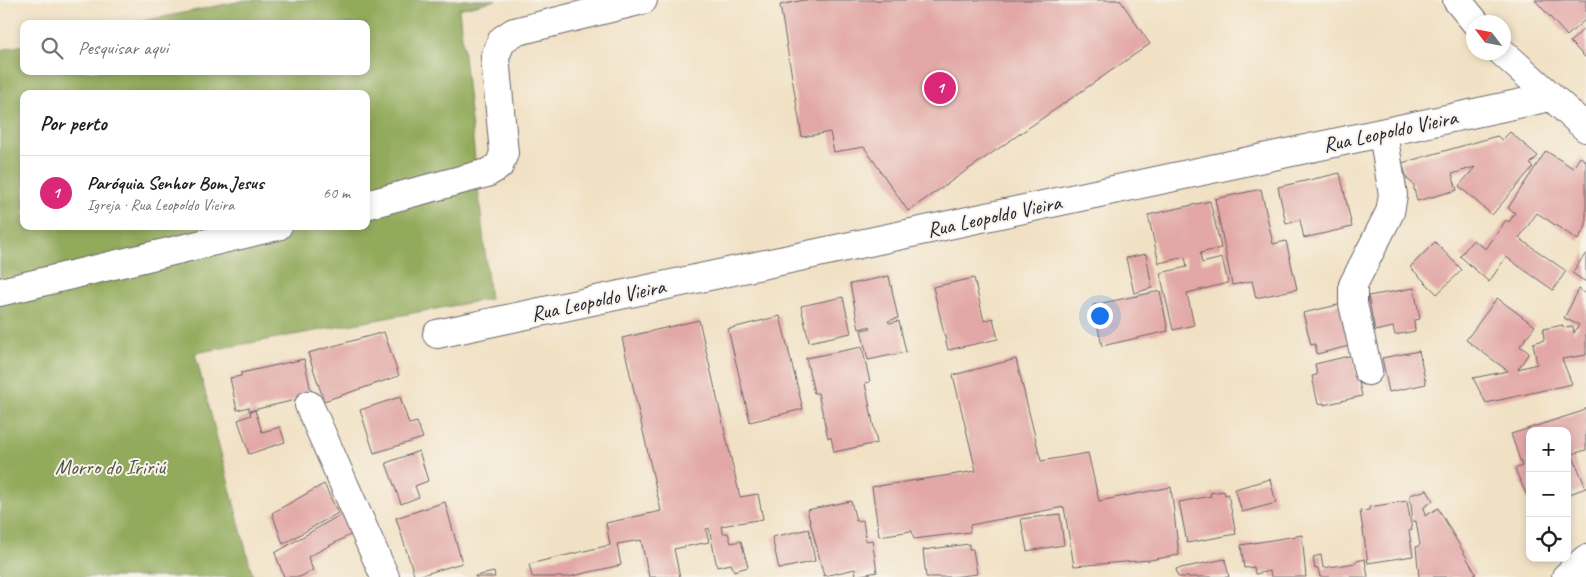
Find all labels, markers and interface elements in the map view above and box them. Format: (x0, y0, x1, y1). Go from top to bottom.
north arrow (1466, 15, 1511, 60)
search box (20, 20, 370, 75)
icon: search (38, 34, 66, 62)
text: Pesquisar aqui (78, 36, 168, 60)
pin: 1 (924, 69, 956, 107)
street label: Rua Leopoldo Vieira (1321, 104, 1461, 158)
text: Por perto (40, 110, 107, 136)
text: Paróquia Senhor Bom Jesus (87, 171, 264, 195)
text: 1 (52, 183, 60, 203)
text: 60 m (323, 183, 350, 203)
street label: Rua Leopoldo Vieira (925, 189, 1065, 243)
text: Igreja · Rua Leopoldo Vieira (87, 195, 234, 215)
street label: Rua Leopoldo Vieira (529, 273, 669, 327)
your location (1087, 303, 1113, 329)
map controls (1526, 427, 1571, 562)
button: + (1526, 427, 1571, 472)
park label: Morro do Iririú (55, 454, 167, 480)
button: − (1526, 472, 1571, 517)
button: locate (1526, 517, 1571, 562)

